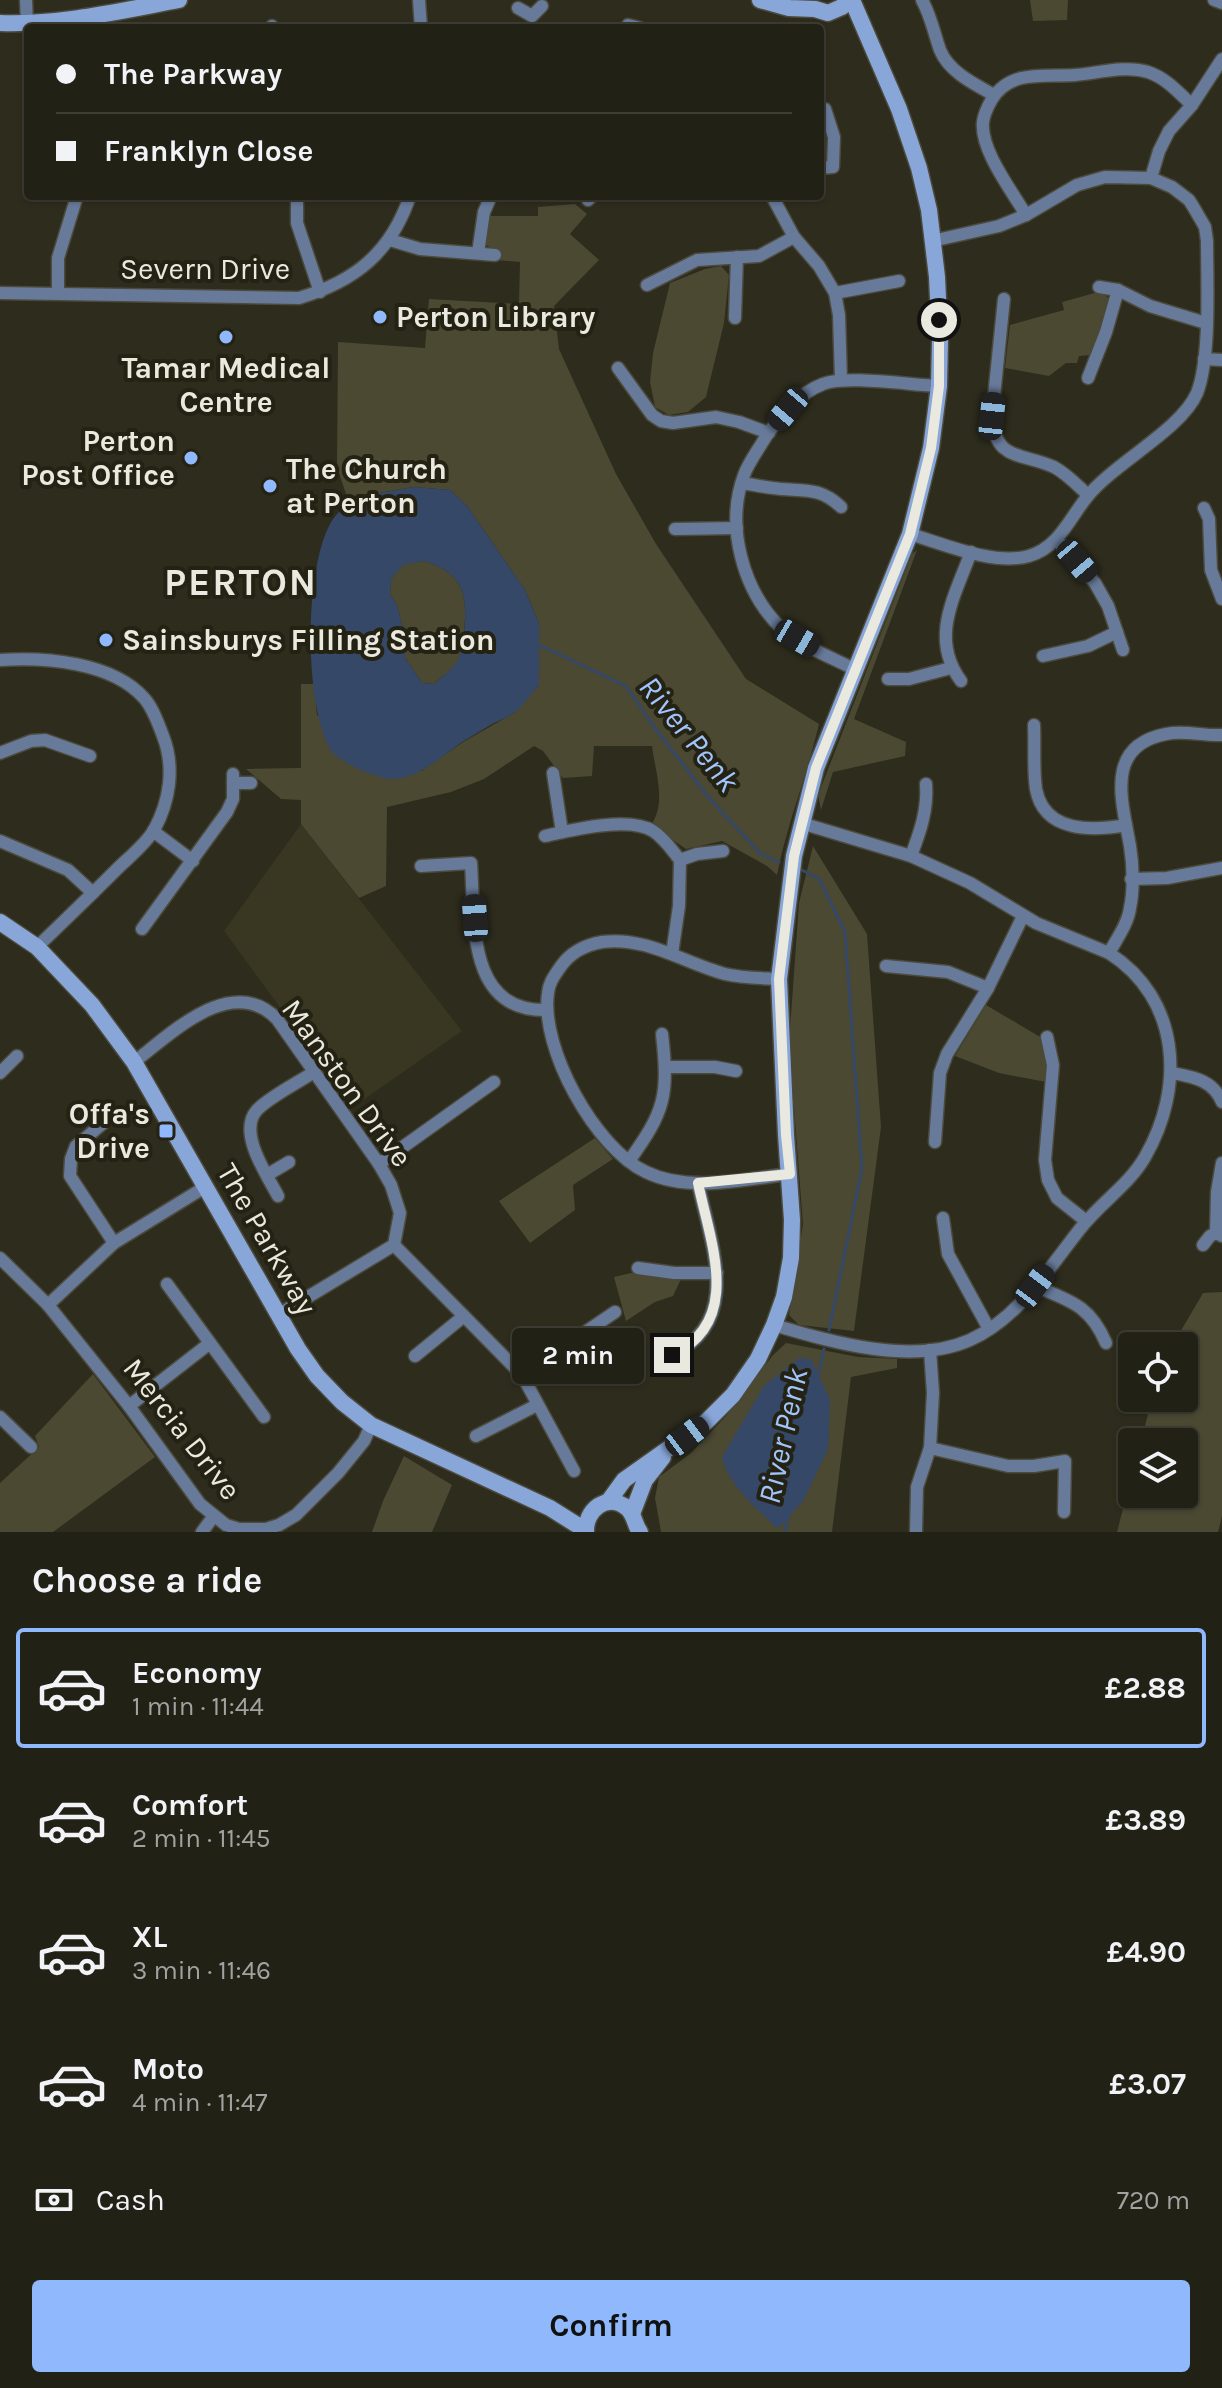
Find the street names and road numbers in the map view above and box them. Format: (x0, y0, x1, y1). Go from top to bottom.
street label: Severn Drive (120, 251, 290, 287)
street label: Manston Drive (274, 992, 420, 1174)
street label: The Parkway (209, 1157, 325, 1321)
street label: Mercia Drive (116, 1351, 248, 1507)

